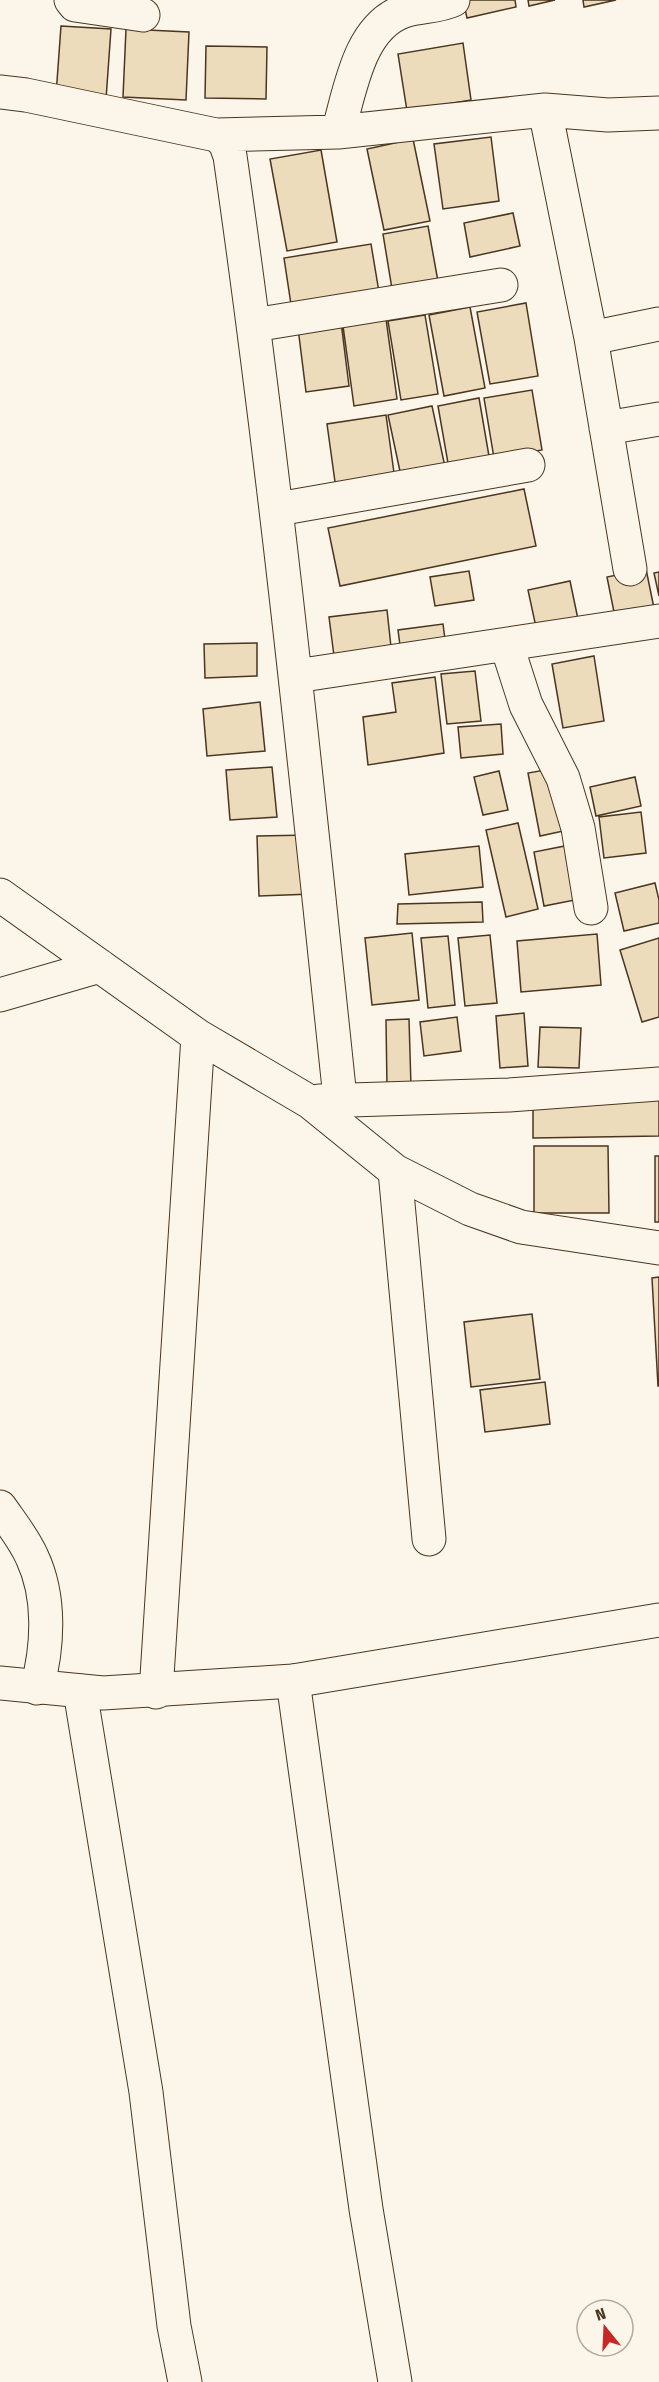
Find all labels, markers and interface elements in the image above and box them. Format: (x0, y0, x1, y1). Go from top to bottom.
north arrow (575, 2298, 635, 2358)
text: N (593, 2304, 608, 2325)

